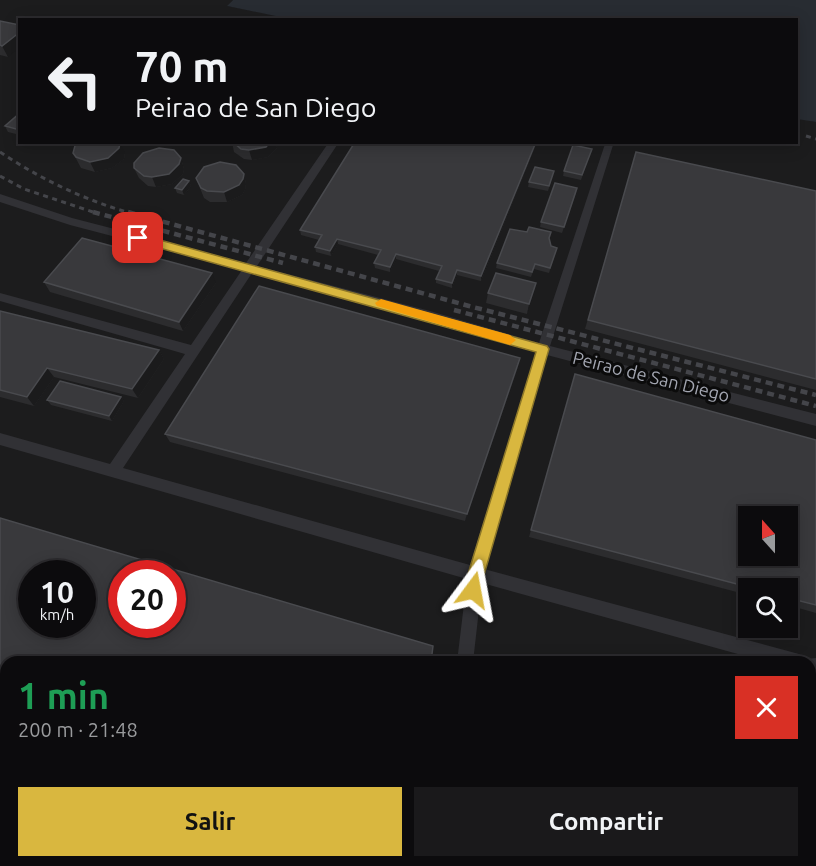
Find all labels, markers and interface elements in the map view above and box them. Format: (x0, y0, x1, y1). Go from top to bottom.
icon: left (36, 42, 114, 120)
text: 70 m (135, 43, 229, 90)
text: Peirao de San Diego (135, 92, 377, 122)
pin (112, 212, 163, 263)
icon: arrive (121, 221, 154, 254)
street label: Peirao de San Diego (571, 347, 732, 405)
north arrow (738, 506, 798, 566)
map controls (738, 506, 798, 638)
position arrow (441, 558, 505, 622)
speed limit sign: 20 (108, 560, 186, 638)
text: 10 (40, 575, 74, 609)
button: search (738, 578, 798, 638)
text: km/h (40, 606, 74, 623)
text: 1 min (18, 675, 109, 716)
button: close (735, 676, 798, 739)
text: 200 m · 21:48 (18, 718, 138, 741)
button: Salir (18, 787, 402, 856)
button: Compartir (414, 787, 798, 856)

